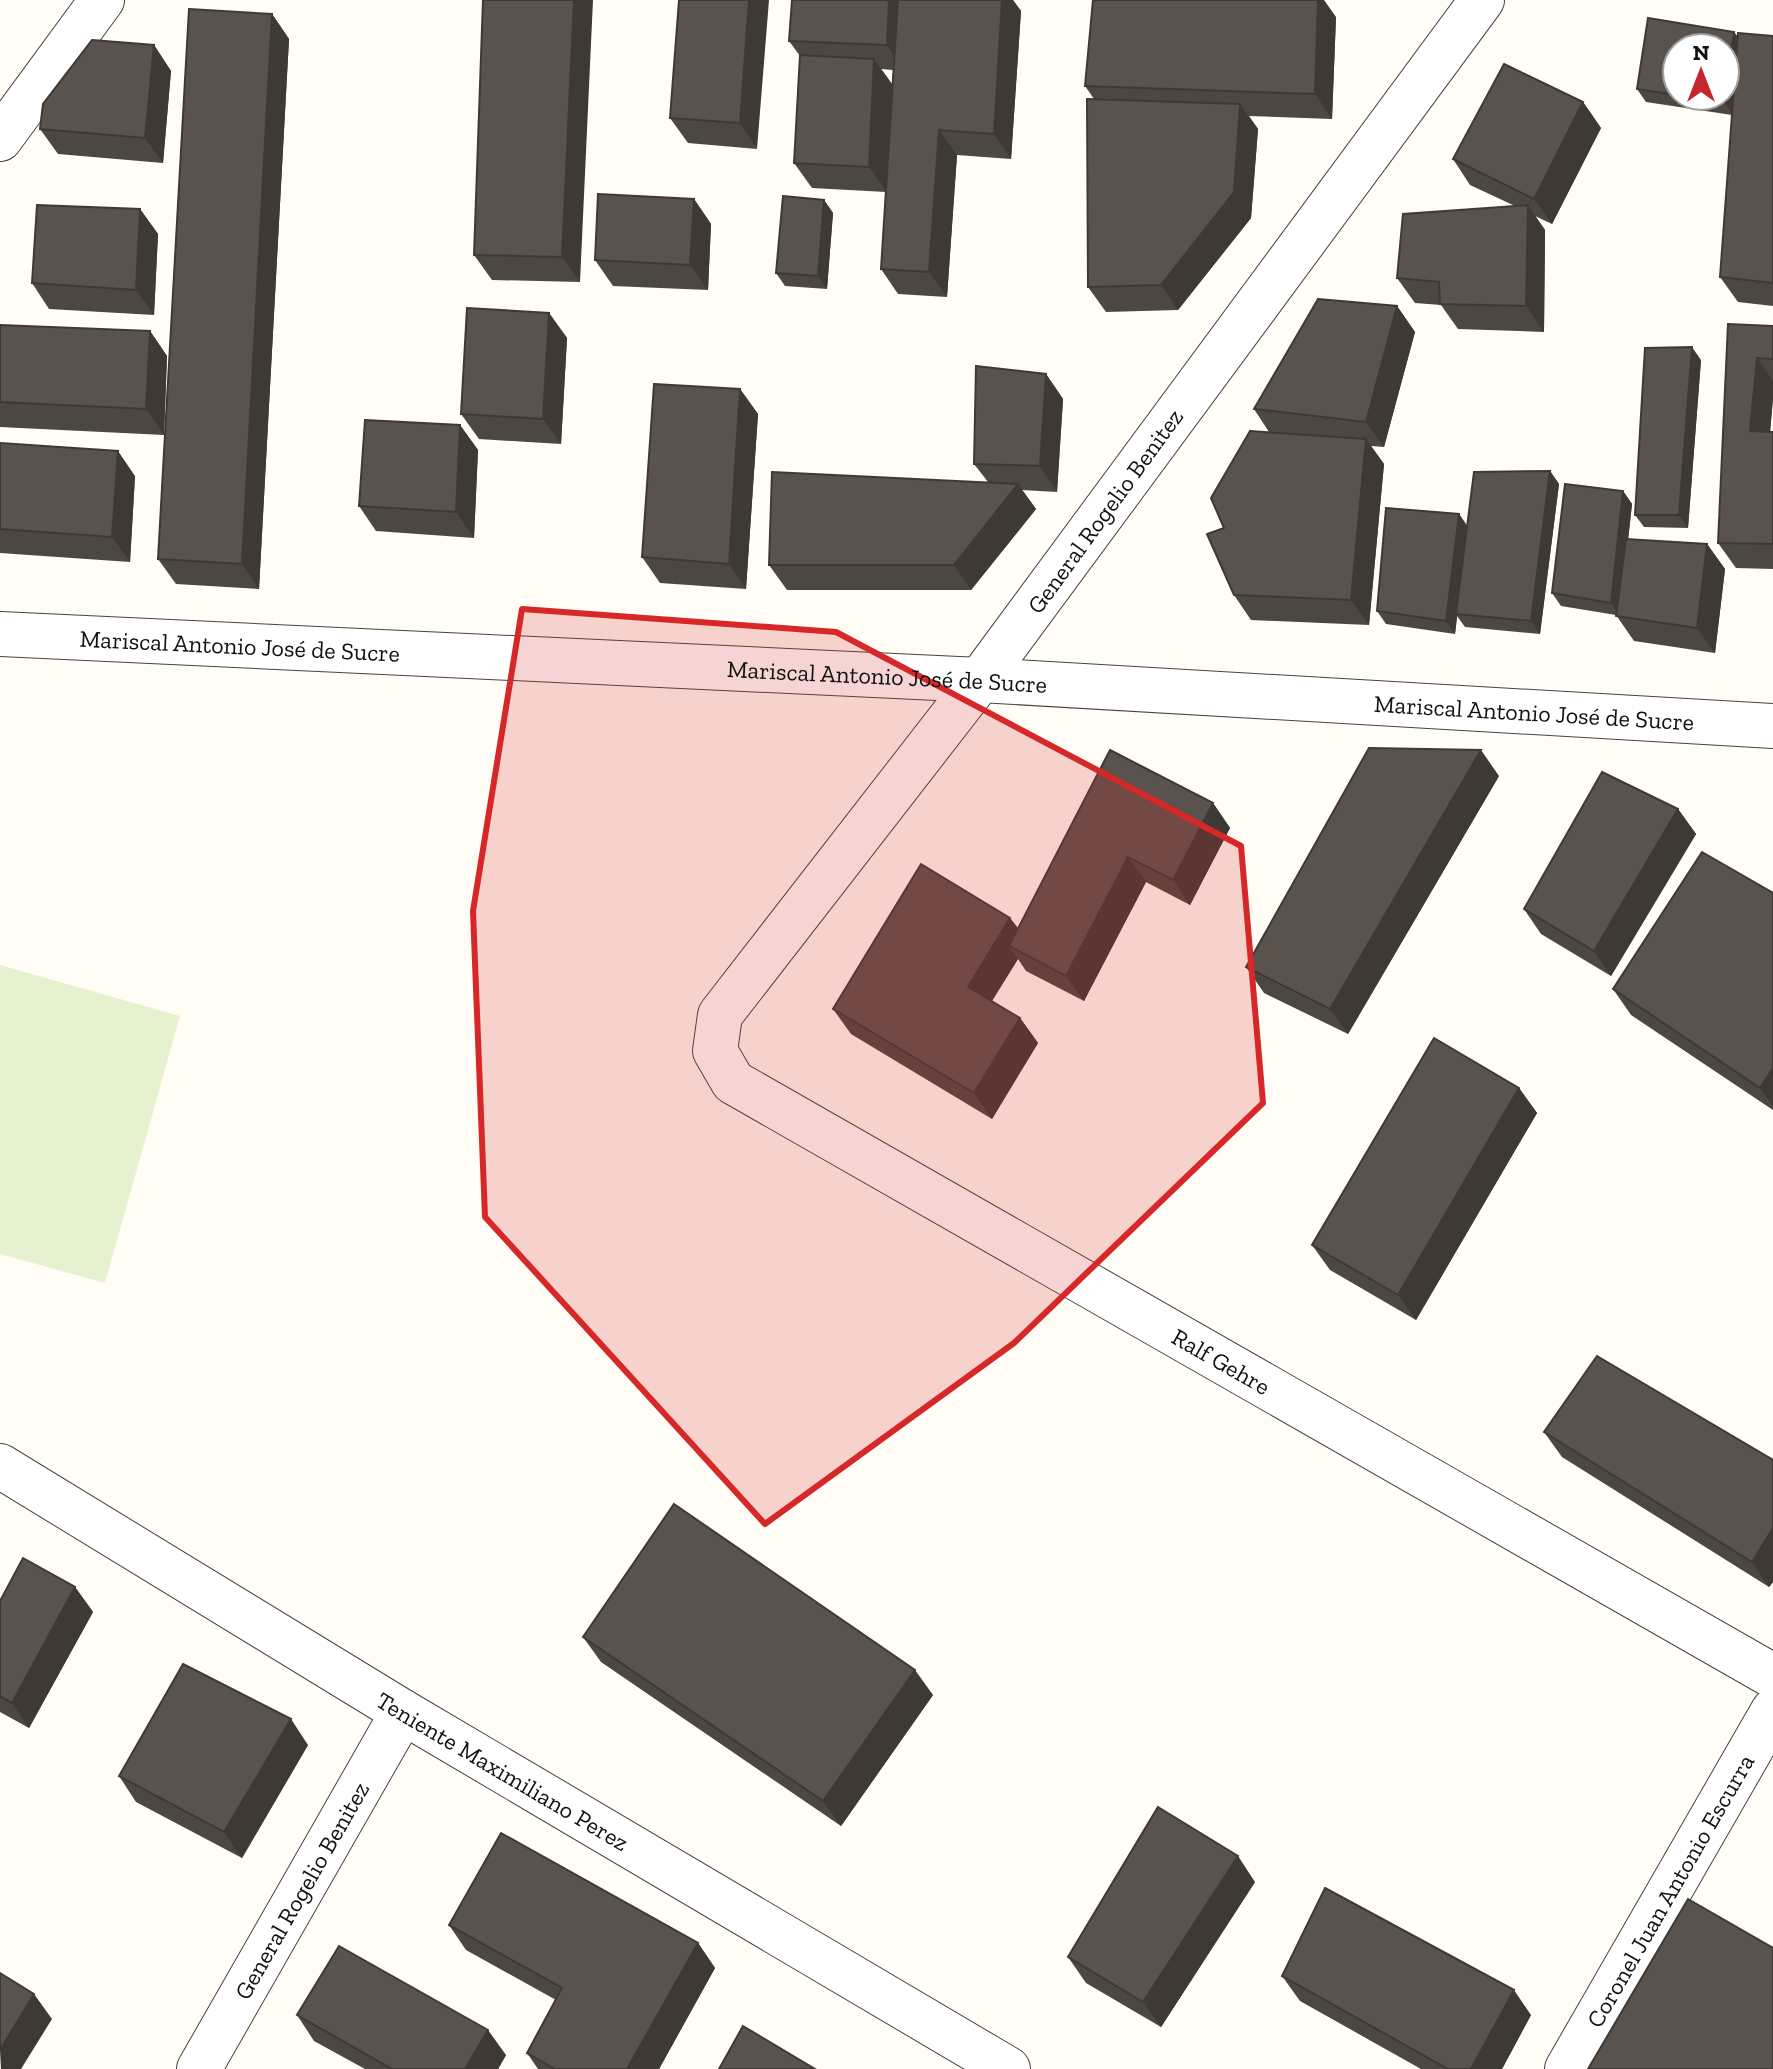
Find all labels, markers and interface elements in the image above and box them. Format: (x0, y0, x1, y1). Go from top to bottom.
north arrow (1661, 32, 1741, 112)
text: N (1693, 39, 1710, 66)
street label: General Rogelio Benitez (1021, 403, 1189, 619)
street label: Mariscal Antonio José de Sucre (79, 623, 401, 667)
street label: Mariscal Antonio José de Sucre (726, 654, 1048, 698)
street label: Mariscal Antonio José de Sucre (1373, 688, 1695, 736)
street label: Ralf Gehre (1167, 1321, 1276, 1401)
street label: Teniente Maximiliano Perez (371, 1685, 634, 1857)
street label: Coronel Juan Antonio Escurra (1580, 1748, 1760, 2032)
street label: General Rogelio Benitez (228, 1776, 375, 2004)

